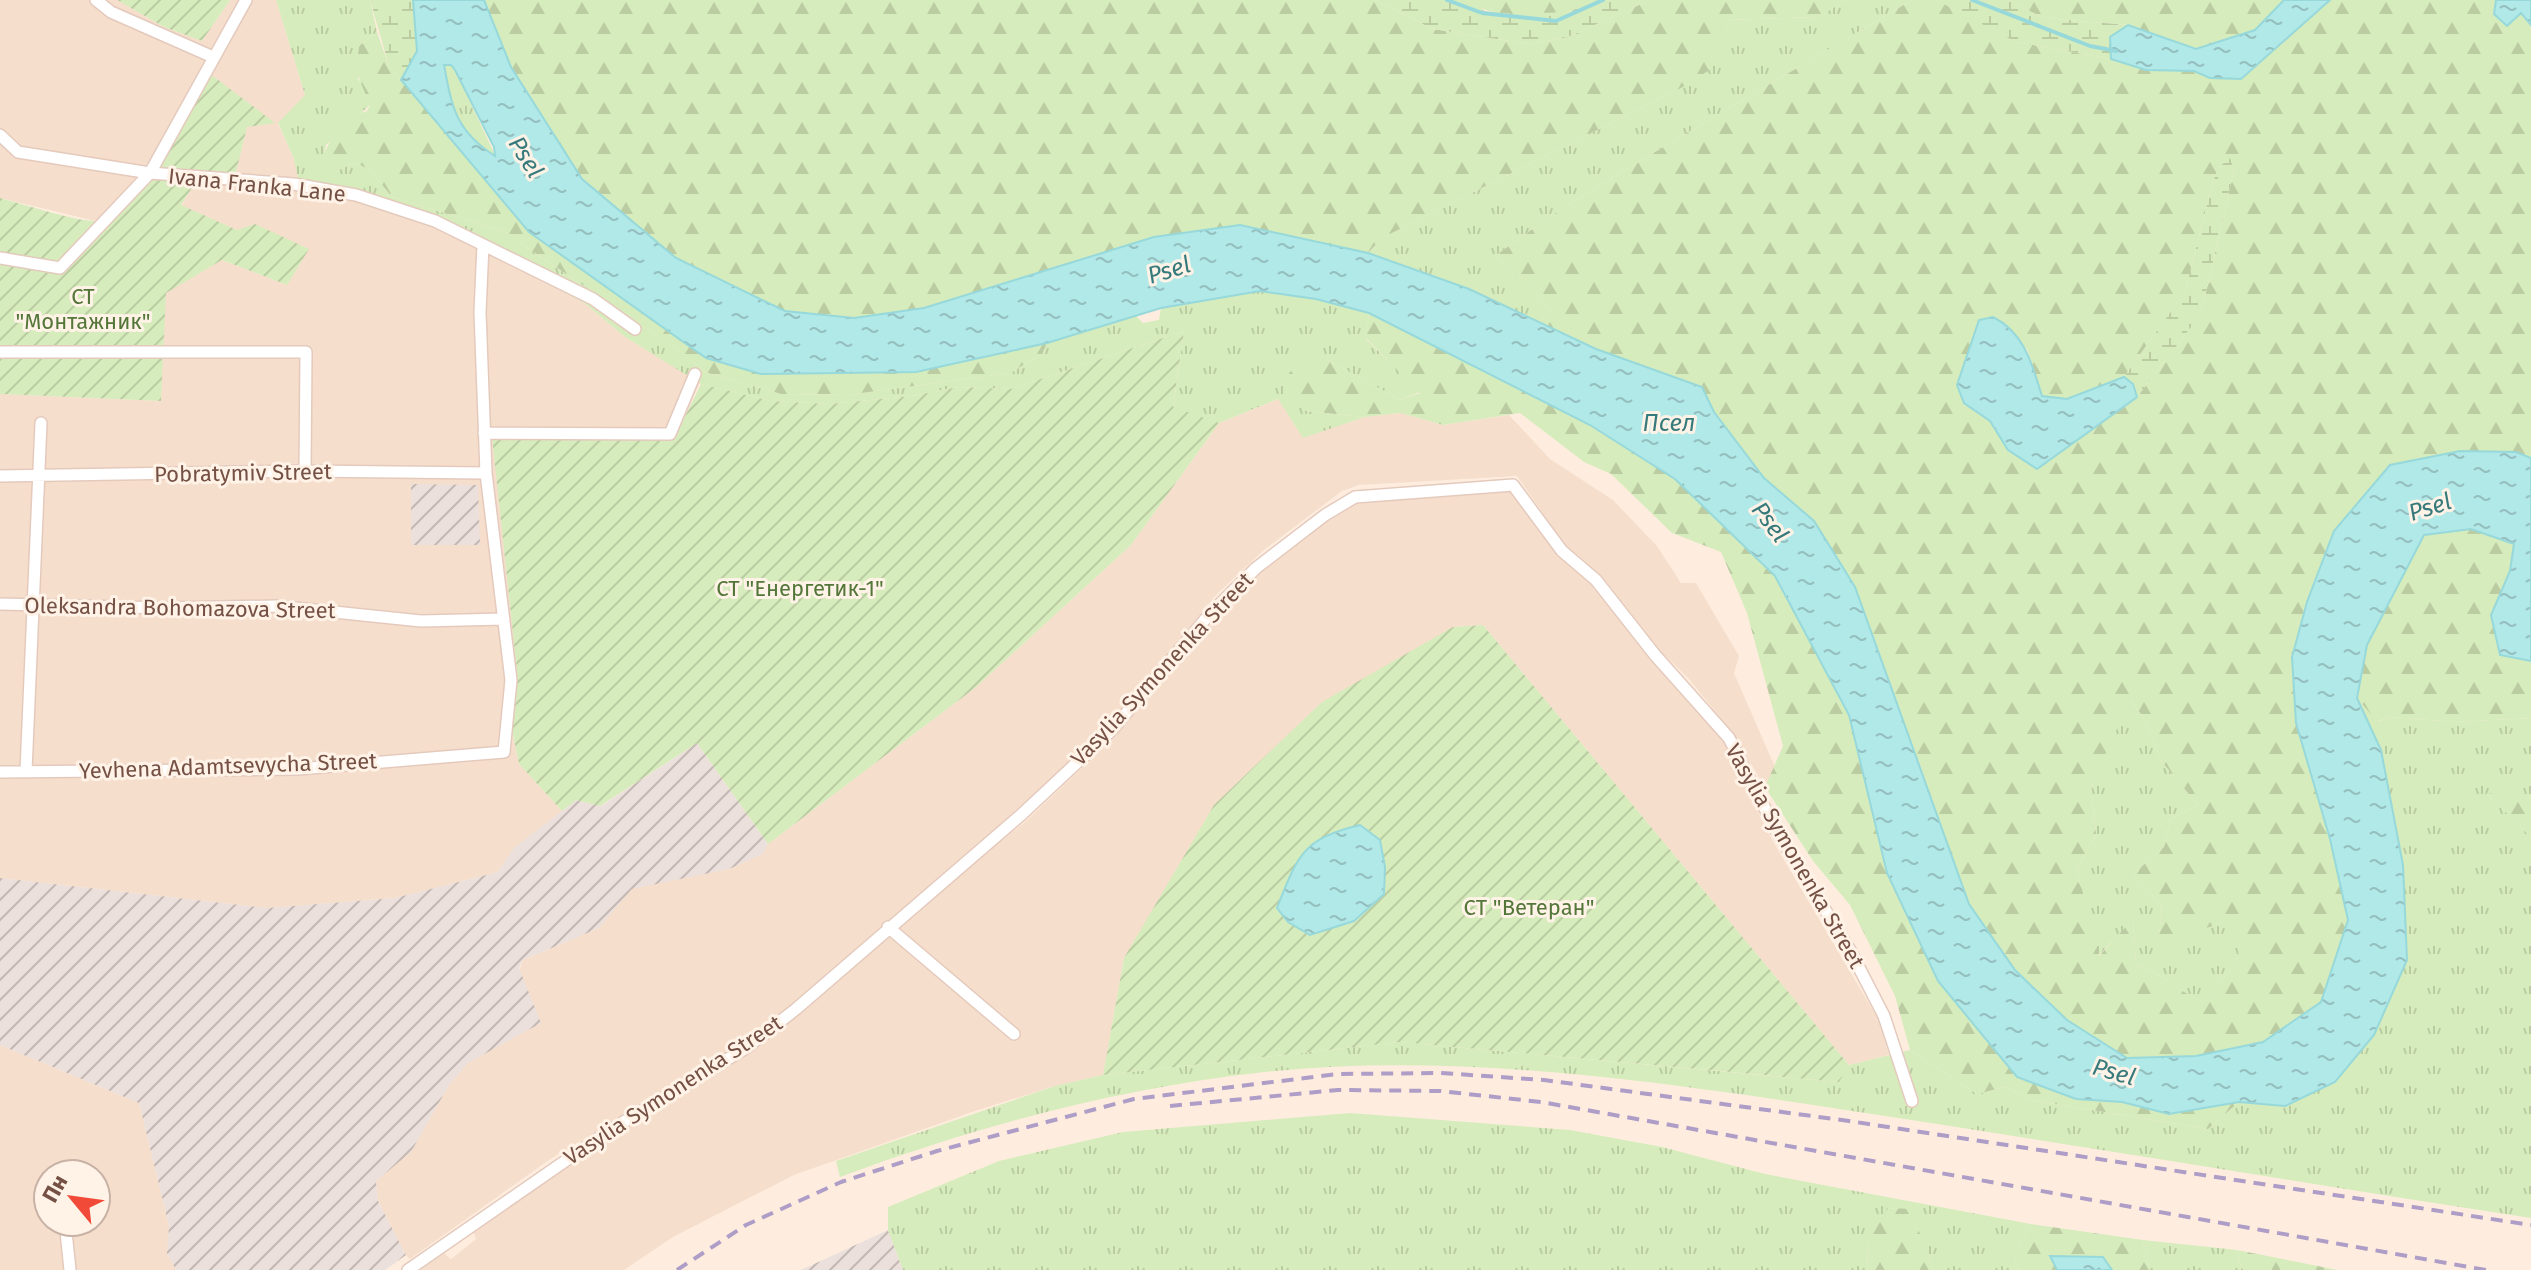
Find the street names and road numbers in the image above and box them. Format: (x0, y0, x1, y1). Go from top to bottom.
street label: Ivana Franka Lane (167, 162, 347, 208)
street label: Pobratymiv Street (154, 458, 332, 488)
street label: Vasylia Symonenka Street (1065, 567, 1259, 771)
street label: Oleksandra Bohomazova Street (24, 592, 336, 624)
street label: Vasylia Symonenka Street (1720, 739, 1870, 973)
street label: Yevhena Adamtsevycha Street (78, 747, 378, 785)
street label: Vasylia Symonenka Street (559, 1009, 787, 1171)

